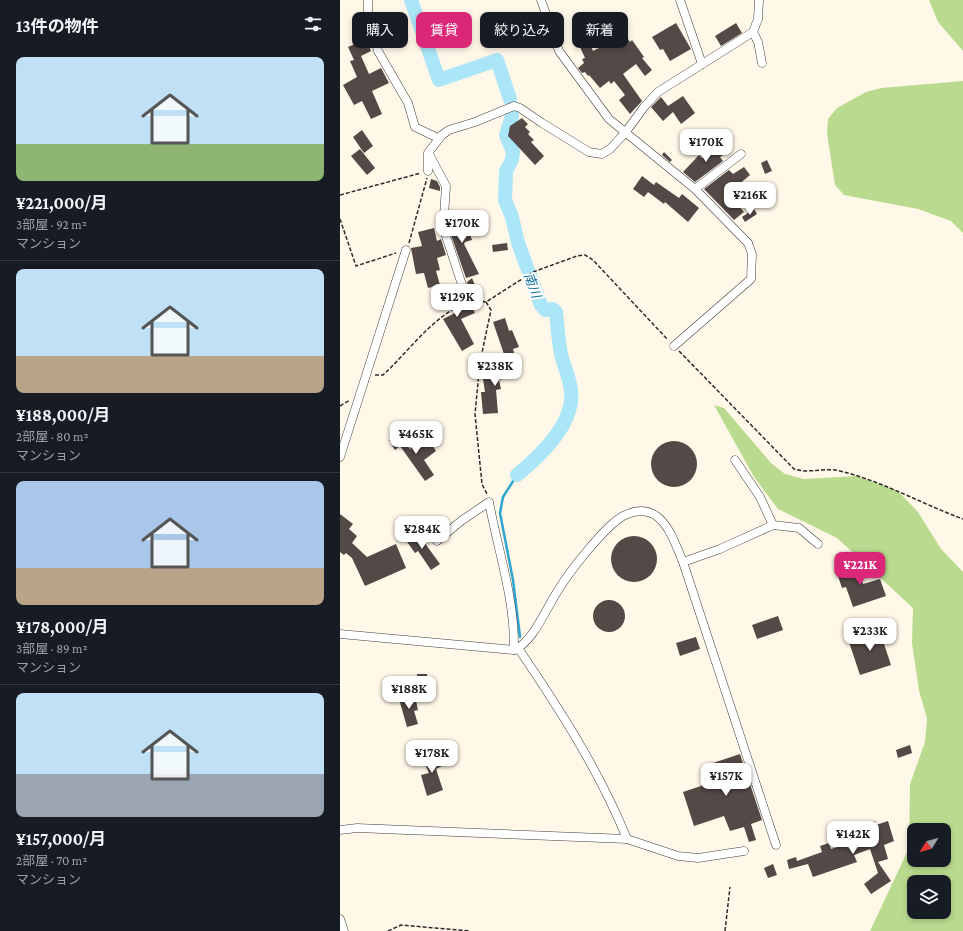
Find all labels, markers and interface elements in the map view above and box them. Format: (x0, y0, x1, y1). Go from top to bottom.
chip: 購入 (352, 12, 408, 48)
chip: 賃貸 (416, 12, 472, 48)
chip: 絞り込み (480, 12, 564, 48)
chip: 新着 (572, 12, 628, 48)
icon: filters (302, 13, 324, 35)
text: 13件の物件 (16, 17, 99, 36)
icon: home (134, 83, 206, 155)
pin: ¥170K (678, 129, 734, 163)
text: ¥170K (689, 134, 723, 149)
pin: ¥216K (722, 182, 778, 216)
text: ¥216K (733, 187, 767, 202)
text: ¥221,000/月 (16, 194, 108, 213)
pin: ¥170K (434, 210, 490, 244)
text: ¥170K (445, 215, 479, 230)
text: 3部屋 · 92 m² (16, 217, 87, 232)
text: マンション (16, 236, 81, 251)
water label: 南川 (521, 270, 545, 302)
pin: ¥129K (429, 284, 485, 318)
text: ¥129K (440, 289, 474, 304)
icon: home (134, 295, 206, 367)
pin: ¥238K (467, 353, 523, 387)
text: ¥238K (477, 358, 513, 373)
text: ¥188,000/月 (16, 406, 111, 425)
pin: ¥465K (388, 421, 444, 455)
text: ¥465K (399, 426, 433, 441)
text: 2部屋 · 80 m² (16, 429, 89, 444)
text: マンション (16, 448, 81, 463)
icon: home (134, 507, 206, 579)
pin: ¥284K (394, 516, 450, 550)
text: ¥284K (404, 521, 440, 536)
pin: ¥221K (832, 552, 888, 586)
text: ¥221K (843, 557, 877, 572)
text: ¥178,000/月 (16, 618, 109, 637)
pin: ¥233K (842, 618, 898, 652)
text: ¥233K (853, 623, 887, 638)
text: 3部屋 · 89 m² (16, 641, 88, 656)
text: マンション (16, 660, 81, 675)
pin: ¥188K (381, 676, 437, 710)
text: ¥188K (391, 681, 427, 696)
icon: home (134, 719, 206, 791)
pin: ¥178K (404, 740, 460, 774)
text: ¥178K (415, 745, 449, 760)
pin: ¥157K (698, 763, 754, 797)
text: ¥157K (710, 768, 742, 783)
pin: ¥142K (825, 821, 881, 855)
north arrow (907, 823, 951, 867)
map controls (907, 823, 951, 919)
text: ¥142K (836, 826, 870, 841)
text: ¥157,000/月 (16, 830, 106, 849)
text: 2部屋 · 70 m² (16, 853, 87, 868)
text: マンション (16, 872, 81, 887)
button: layers (907, 875, 951, 919)

